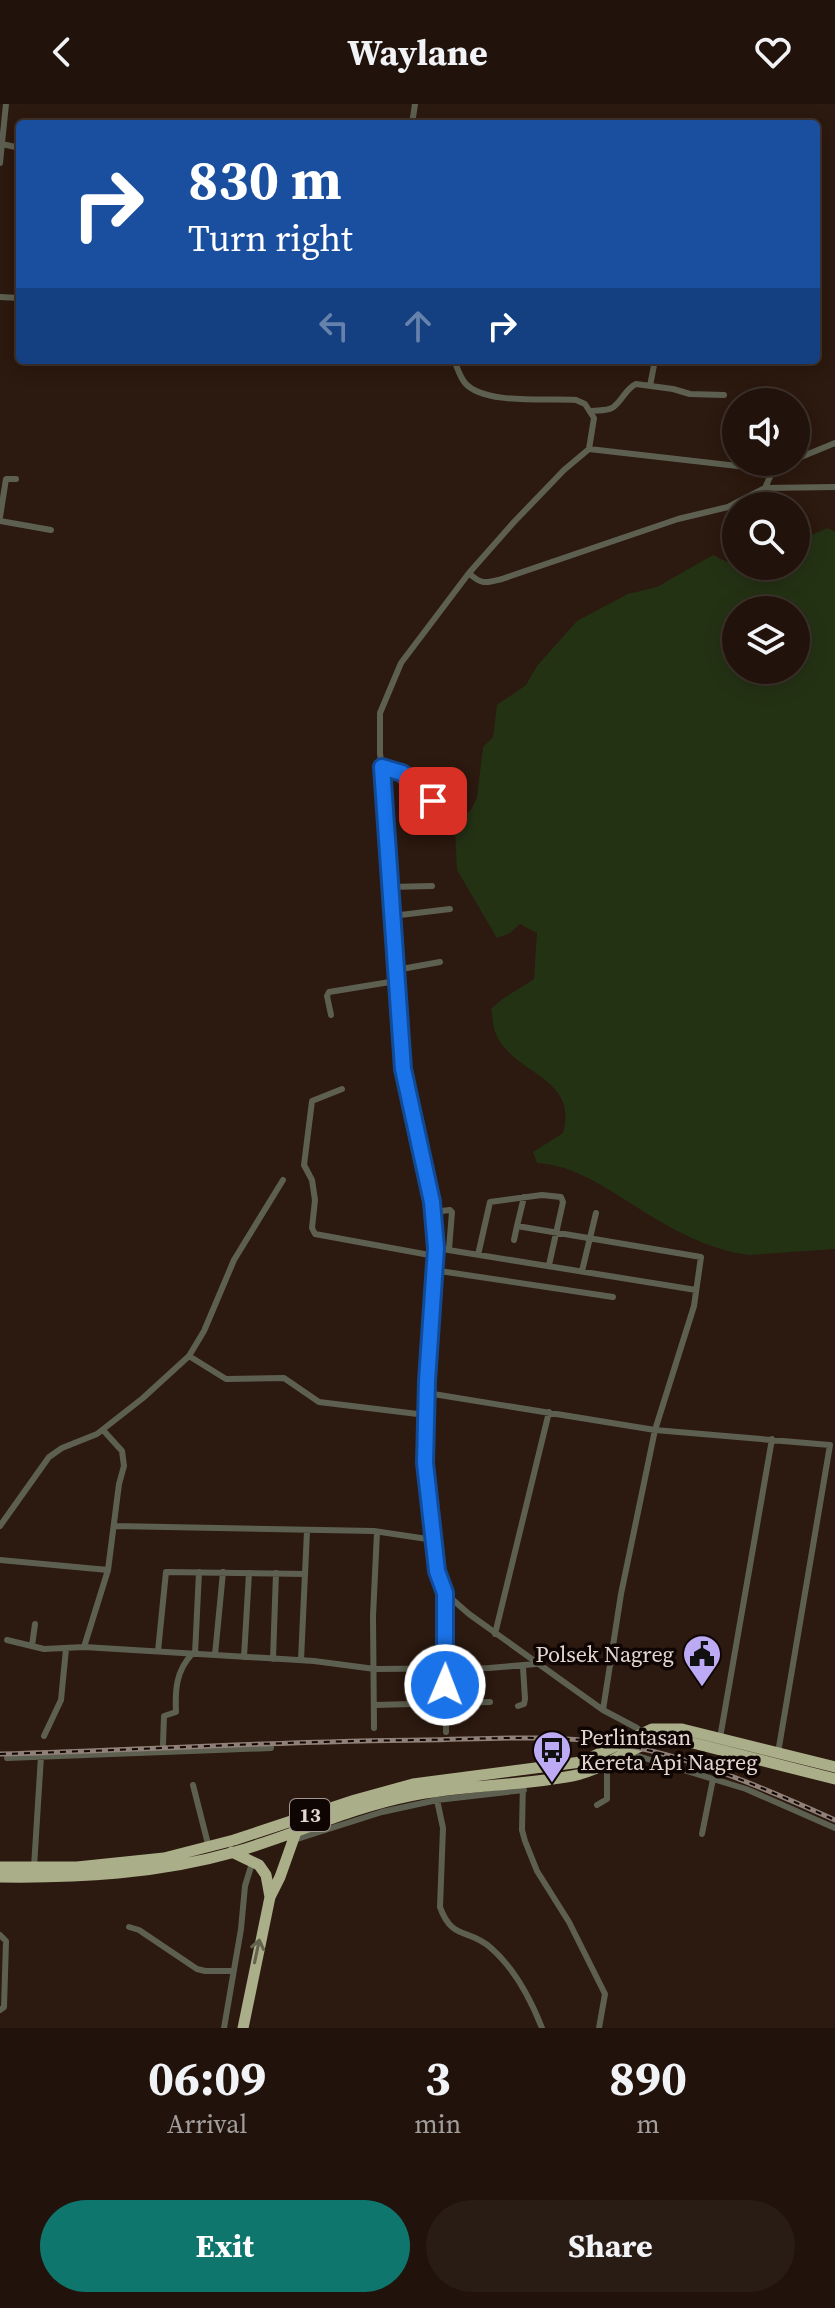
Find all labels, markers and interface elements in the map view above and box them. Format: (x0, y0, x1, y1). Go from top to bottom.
text: Waylane (347, 28, 488, 77)
icon: back (40, 30, 84, 74)
icon: heart (751, 30, 795, 74)
text: 830 m (188, 141, 342, 218)
icon: right (56, 152, 160, 256)
text: Turn right (188, 214, 353, 263)
icon: left (312, 304, 356, 348)
icon: ahead (396, 304, 440, 348)
icon: right (480, 304, 524, 348)
map controls (722, 388, 810, 684)
button: sound (722, 388, 810, 476)
button: search (722, 492, 810, 580)
button: layers (722, 596, 810, 684)
pin (399, 767, 467, 835)
icon: arrive (411, 779, 455, 823)
public building icon: Polsek Nagreg (681, 1633, 723, 1688)
place label: Polsek Nagreg (535, 1639, 674, 1669)
position arrow (403, 1643, 487, 1727)
place label: Perlintasan Kereta Api Nagreg (580, 1722, 758, 1777)
bus stop icon: Perlintasan Kereta Api Nagreg (531, 1729, 573, 1784)
road number: 13 (290, 1799, 330, 1831)
one-way arrow (251, 1939, 266, 1965)
text: 06:09 (148, 2045, 266, 2111)
text: 3 (425, 2045, 451, 2111)
text: 890 (609, 2045, 687, 2111)
text: Arrival (167, 2106, 247, 2142)
text: min (414, 2106, 461, 2142)
text: m (636, 2106, 660, 2142)
button: Exit (40, 2200, 410, 2292)
button: Share (426, 2200, 795, 2292)

